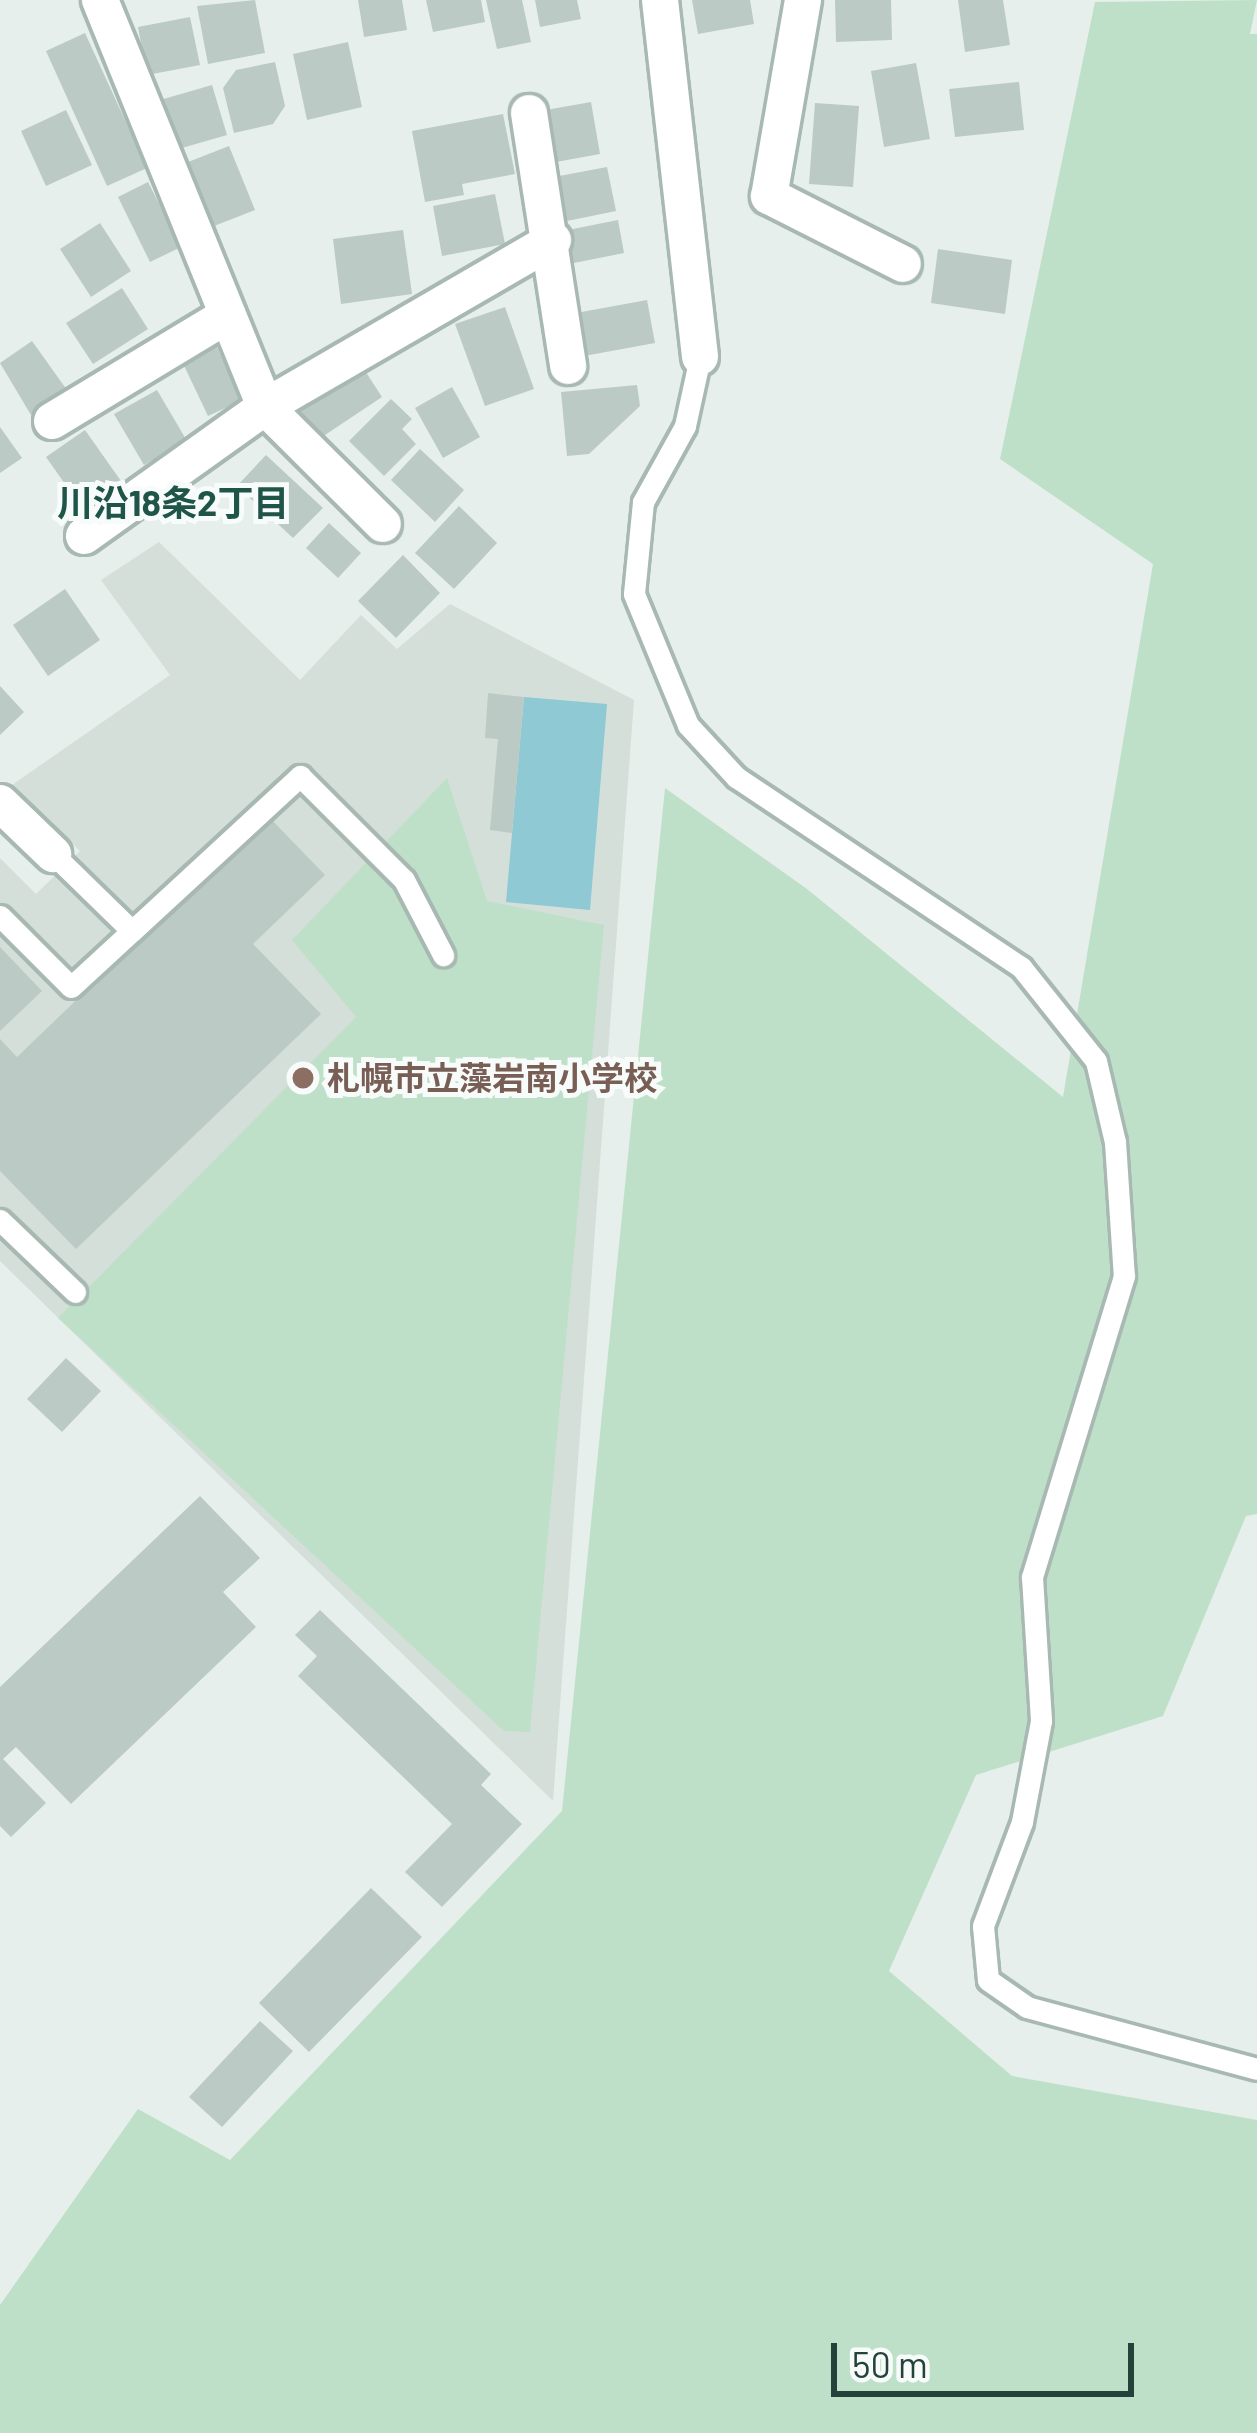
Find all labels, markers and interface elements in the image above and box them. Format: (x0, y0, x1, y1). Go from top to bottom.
district label: 川沿18条2丁目 (57, 480, 289, 524)
place label: 札幌市立藻岩南小学校 (327, 1058, 657, 1098)
marker: 札幌市立藻岩南小学校 (290, 1065, 316, 1091)
scale bar (837, 2319, 1140, 2393)
text: 50 m (852, 2342, 928, 2385)

